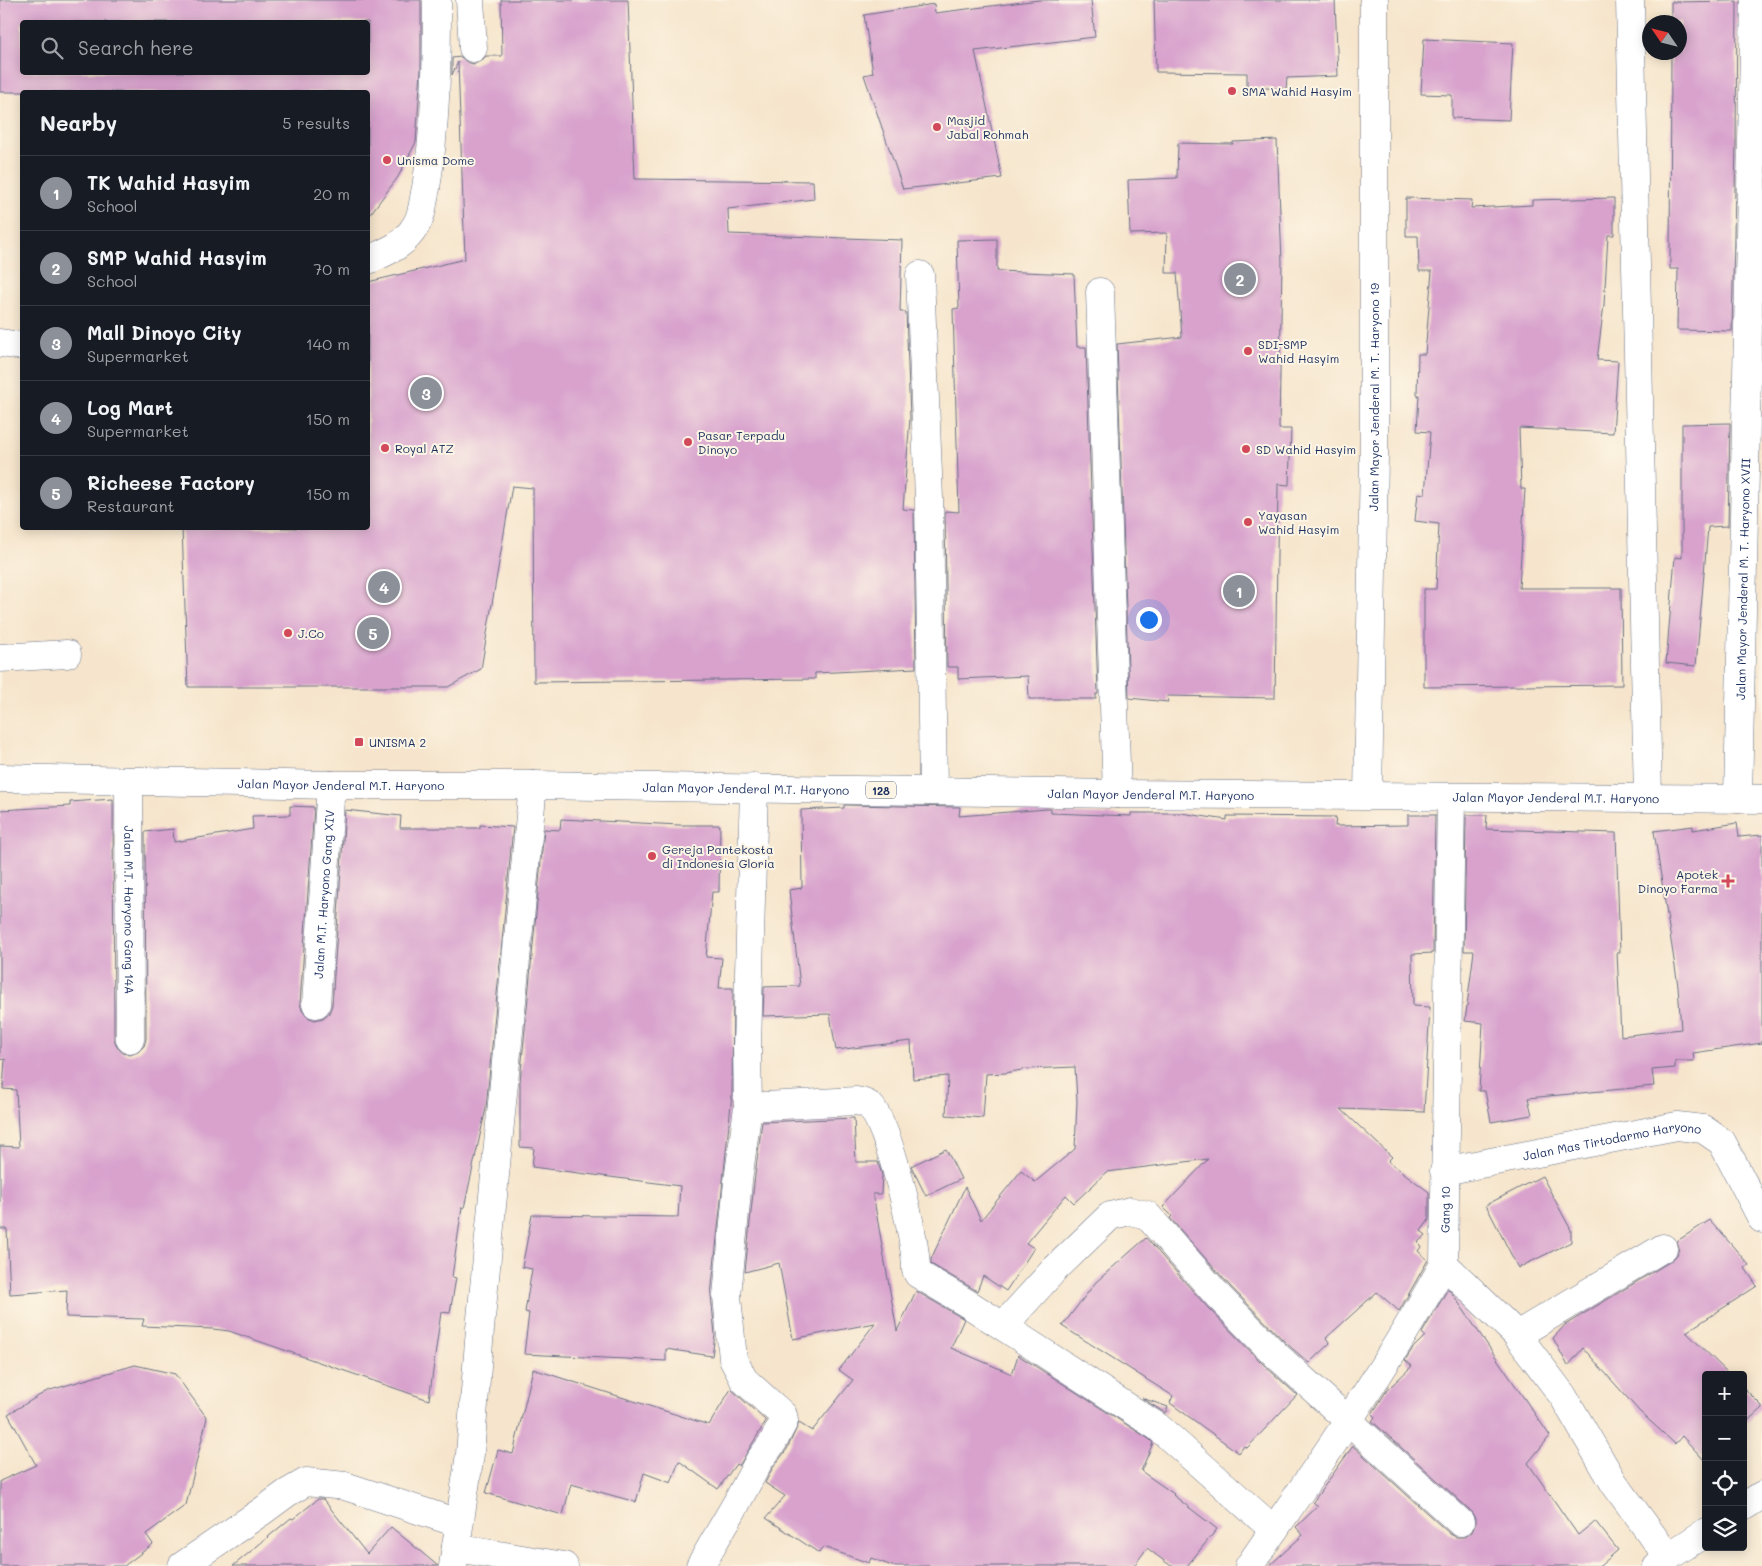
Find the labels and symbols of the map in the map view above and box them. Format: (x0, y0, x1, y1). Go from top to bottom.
north arrow (1642, 15, 1687, 60)
place label: SMA Wahid Hasyim (1242, 83, 1352, 99)
marker: SMA Wahid Hasyim (1226, 85, 1238, 97)
place label: Masjid Jabal Rohmah (947, 112, 1029, 142)
marker: Masjid Jabal Rohmah (931, 121, 943, 133)
place label: Unisma Dome (397, 152, 474, 168)
marker: Unisma Dome (381, 154, 393, 166)
pin: 2 (1224, 260, 1256, 298)
street label: Jalan Mayor Jenderal M. T. Haryono 19 (1365, 283, 1382, 511)
place label: SDI-SMP Wahid Hasyim (1258, 336, 1339, 366)
marker: SDI-SMP Wahid Hasyim (1242, 345, 1254, 357)
pin: 3 (410, 374, 442, 412)
place label: Pasar Terpadu Dinoyo (698, 427, 785, 457)
marker: Pasar Terpadu Dinoyo (682, 436, 694, 448)
place label: Royal ATZ (395, 440, 453, 456)
place label: SD Wahid Hasyim (1256, 441, 1356, 457)
marker: Royal ATZ (379, 442, 391, 454)
marker: SD Wahid Hasyim (1240, 443, 1252, 455)
street label: Jalan Mayor Jenderal M. T. Haryono XVII (1732, 458, 1753, 700)
place label: Yayasan Wahid Hasyim (1258, 507, 1339, 537)
marker: Yayasan Wahid Hasyim (1242, 516, 1254, 528)
pin: 4 (368, 568, 400, 606)
pin: 1 (1223, 572, 1255, 610)
your location (1136, 607, 1162, 633)
pin: 5 (357, 614, 389, 652)
place label: J.Co (298, 625, 324, 641)
marker: J.Co (282, 627, 294, 639)
place label: UNISMA 2 (369, 734, 426, 750)
marker: UNISMA 2 (353, 736, 365, 748)
street label: Jalan Mayor Jenderal M.T. Haryono (237, 775, 444, 793)
street label: Jalan Mayor Jenderal M.T. Haryono (642, 779, 849, 798)
road number: 128 (866, 782, 896, 798)
street label: Jalan Mayor Jenderal M.T. Haryono (1047, 785, 1254, 803)
street label: Jalan Mayor Jenderal M.T. Haryono (1452, 789, 1659, 806)
street label: Jalan M.T. Haryono Gang XIV (310, 809, 337, 979)
street label: Jalan M.T. Haryono Gang 14A (121, 826, 138, 994)
place label: Gereja Pantekosta di Indonesia Gloria (662, 841, 775, 871)
marker: Gereja Pantekosta di Indonesia Gloria (646, 850, 658, 862)
place label: Apotek Dinoyo Farma (1638, 866, 1718, 896)
marker: Apotek Dinoyo Farma (1722, 875, 1734, 887)
street label: Jalan Mas Tirtodarmo Haryono (1521, 1118, 1702, 1164)
street label: Gang 10 (1436, 1186, 1453, 1233)

